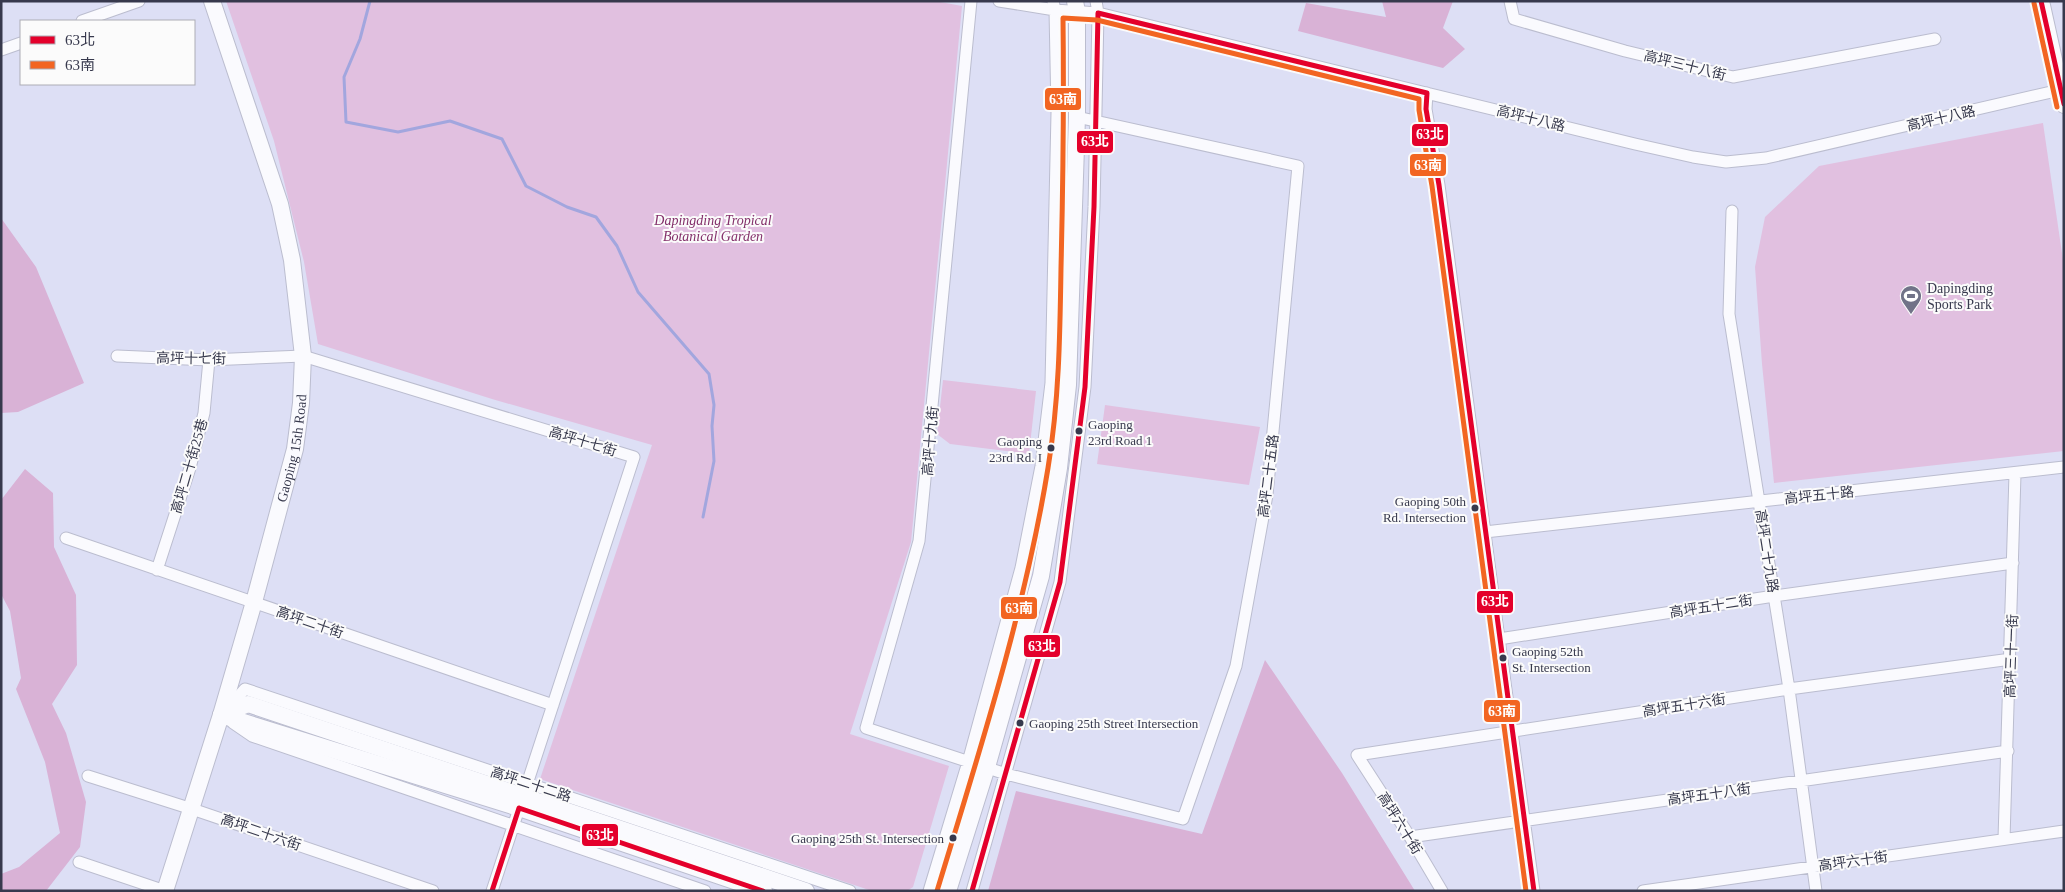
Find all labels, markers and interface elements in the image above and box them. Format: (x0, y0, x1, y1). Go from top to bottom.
legend (20, 20, 195, 85)
text: 63北 (65, 31, 95, 48)
street label: 高坪三十八街 (1642, 48, 1727, 83)
text: 63南 (65, 57, 95, 73)
line badge: 63南 (1044, 87, 1082, 111)
text: 63南 (1049, 92, 1077, 107)
street label: 高坪十八路 (1495, 103, 1567, 134)
street label: 高坪十八路 (1905, 103, 1977, 134)
line badge: 63北 (1411, 123, 1449, 147)
text: 63北 (1416, 127, 1444, 142)
line badge: 63北 (1076, 130, 1114, 154)
text: 63北 (1081, 134, 1109, 149)
line badge: 63南 (1409, 153, 1447, 177)
text: 63南 (1414, 158, 1442, 173)
park label: Dapingding Tropical Botanical Garden (653, 213, 772, 244)
place label: Dapingding Sports Park (1927, 281, 1993, 312)
sports icon: Dapingding Sports Park (1899, 284, 1923, 315)
street label: 高坪十七街 (156, 350, 226, 367)
street label: Gaoping 15th Road (274, 394, 309, 504)
street label: 高坪十九街 (920, 406, 941, 477)
street label: 高坪二十街25巷 (169, 417, 210, 515)
place label: Gaoping 23rd Road 1 (1088, 417, 1152, 448)
street label: 高坪十七街 (547, 424, 619, 459)
marker: Gaoping 23rd Road 1 (1074, 426, 1084, 436)
street label: 高坪二十五路 (1256, 433, 1281, 519)
place label: Gaoping 23rd Rd. I (989, 434, 1042, 465)
marker: Gaoping 23rd Rd. I (1046, 443, 1056, 453)
street label: 高坪五十路 (1783, 484, 1855, 507)
place label: Gaoping 50th Rd. Intersection (1383, 494, 1466, 525)
marker: Gaoping 50th Rd. Intersection (1470, 503, 1480, 513)
street label: 高坪二十九路 (1753, 508, 1780, 594)
line badge: 63北 (1476, 590, 1514, 614)
street label: 高坪五十二街 (1668, 593, 1754, 620)
text: 63北 (1481, 594, 1509, 609)
line badge: 63南 (1000, 596, 1038, 620)
text: 63南 (1005, 601, 1033, 616)
street label: 高坪二十街 (274, 604, 345, 641)
street label: 高坪三十一街 (2003, 614, 2020, 698)
line badge: 63北 (1023, 634, 1061, 658)
text: 63北 (1028, 639, 1056, 654)
place label: Gaoping 52th St. Intersection (1512, 644, 1591, 675)
marker: Gaoping 52th St. Intersection (1498, 653, 1508, 663)
street label: 高坪五十六街 (1641, 692, 1727, 719)
line badge: 63南 (1483, 699, 1521, 723)
text: 63南 (1488, 704, 1516, 719)
place label: Gaoping 25th Street Intersection (1029, 716, 1199, 731)
marker: Gaoping 25th Street Intersection (1015, 718, 1025, 728)
street label: 高坪二十二路 (489, 764, 573, 805)
street label: 高坪五十八街 (1666, 781, 1752, 808)
street label: 高坪六十街 (1375, 790, 1424, 857)
street label: 高坪二十六街 (219, 812, 303, 853)
line badge: 63北 (581, 823, 619, 847)
text: 63北 (586, 828, 614, 843)
place label: Gaoping 25th St. Intersection (791, 831, 944, 846)
marker: Gaoping 25th St. Intersection (948, 833, 958, 843)
street label: 高坪六十街 (1817, 849, 1889, 874)

